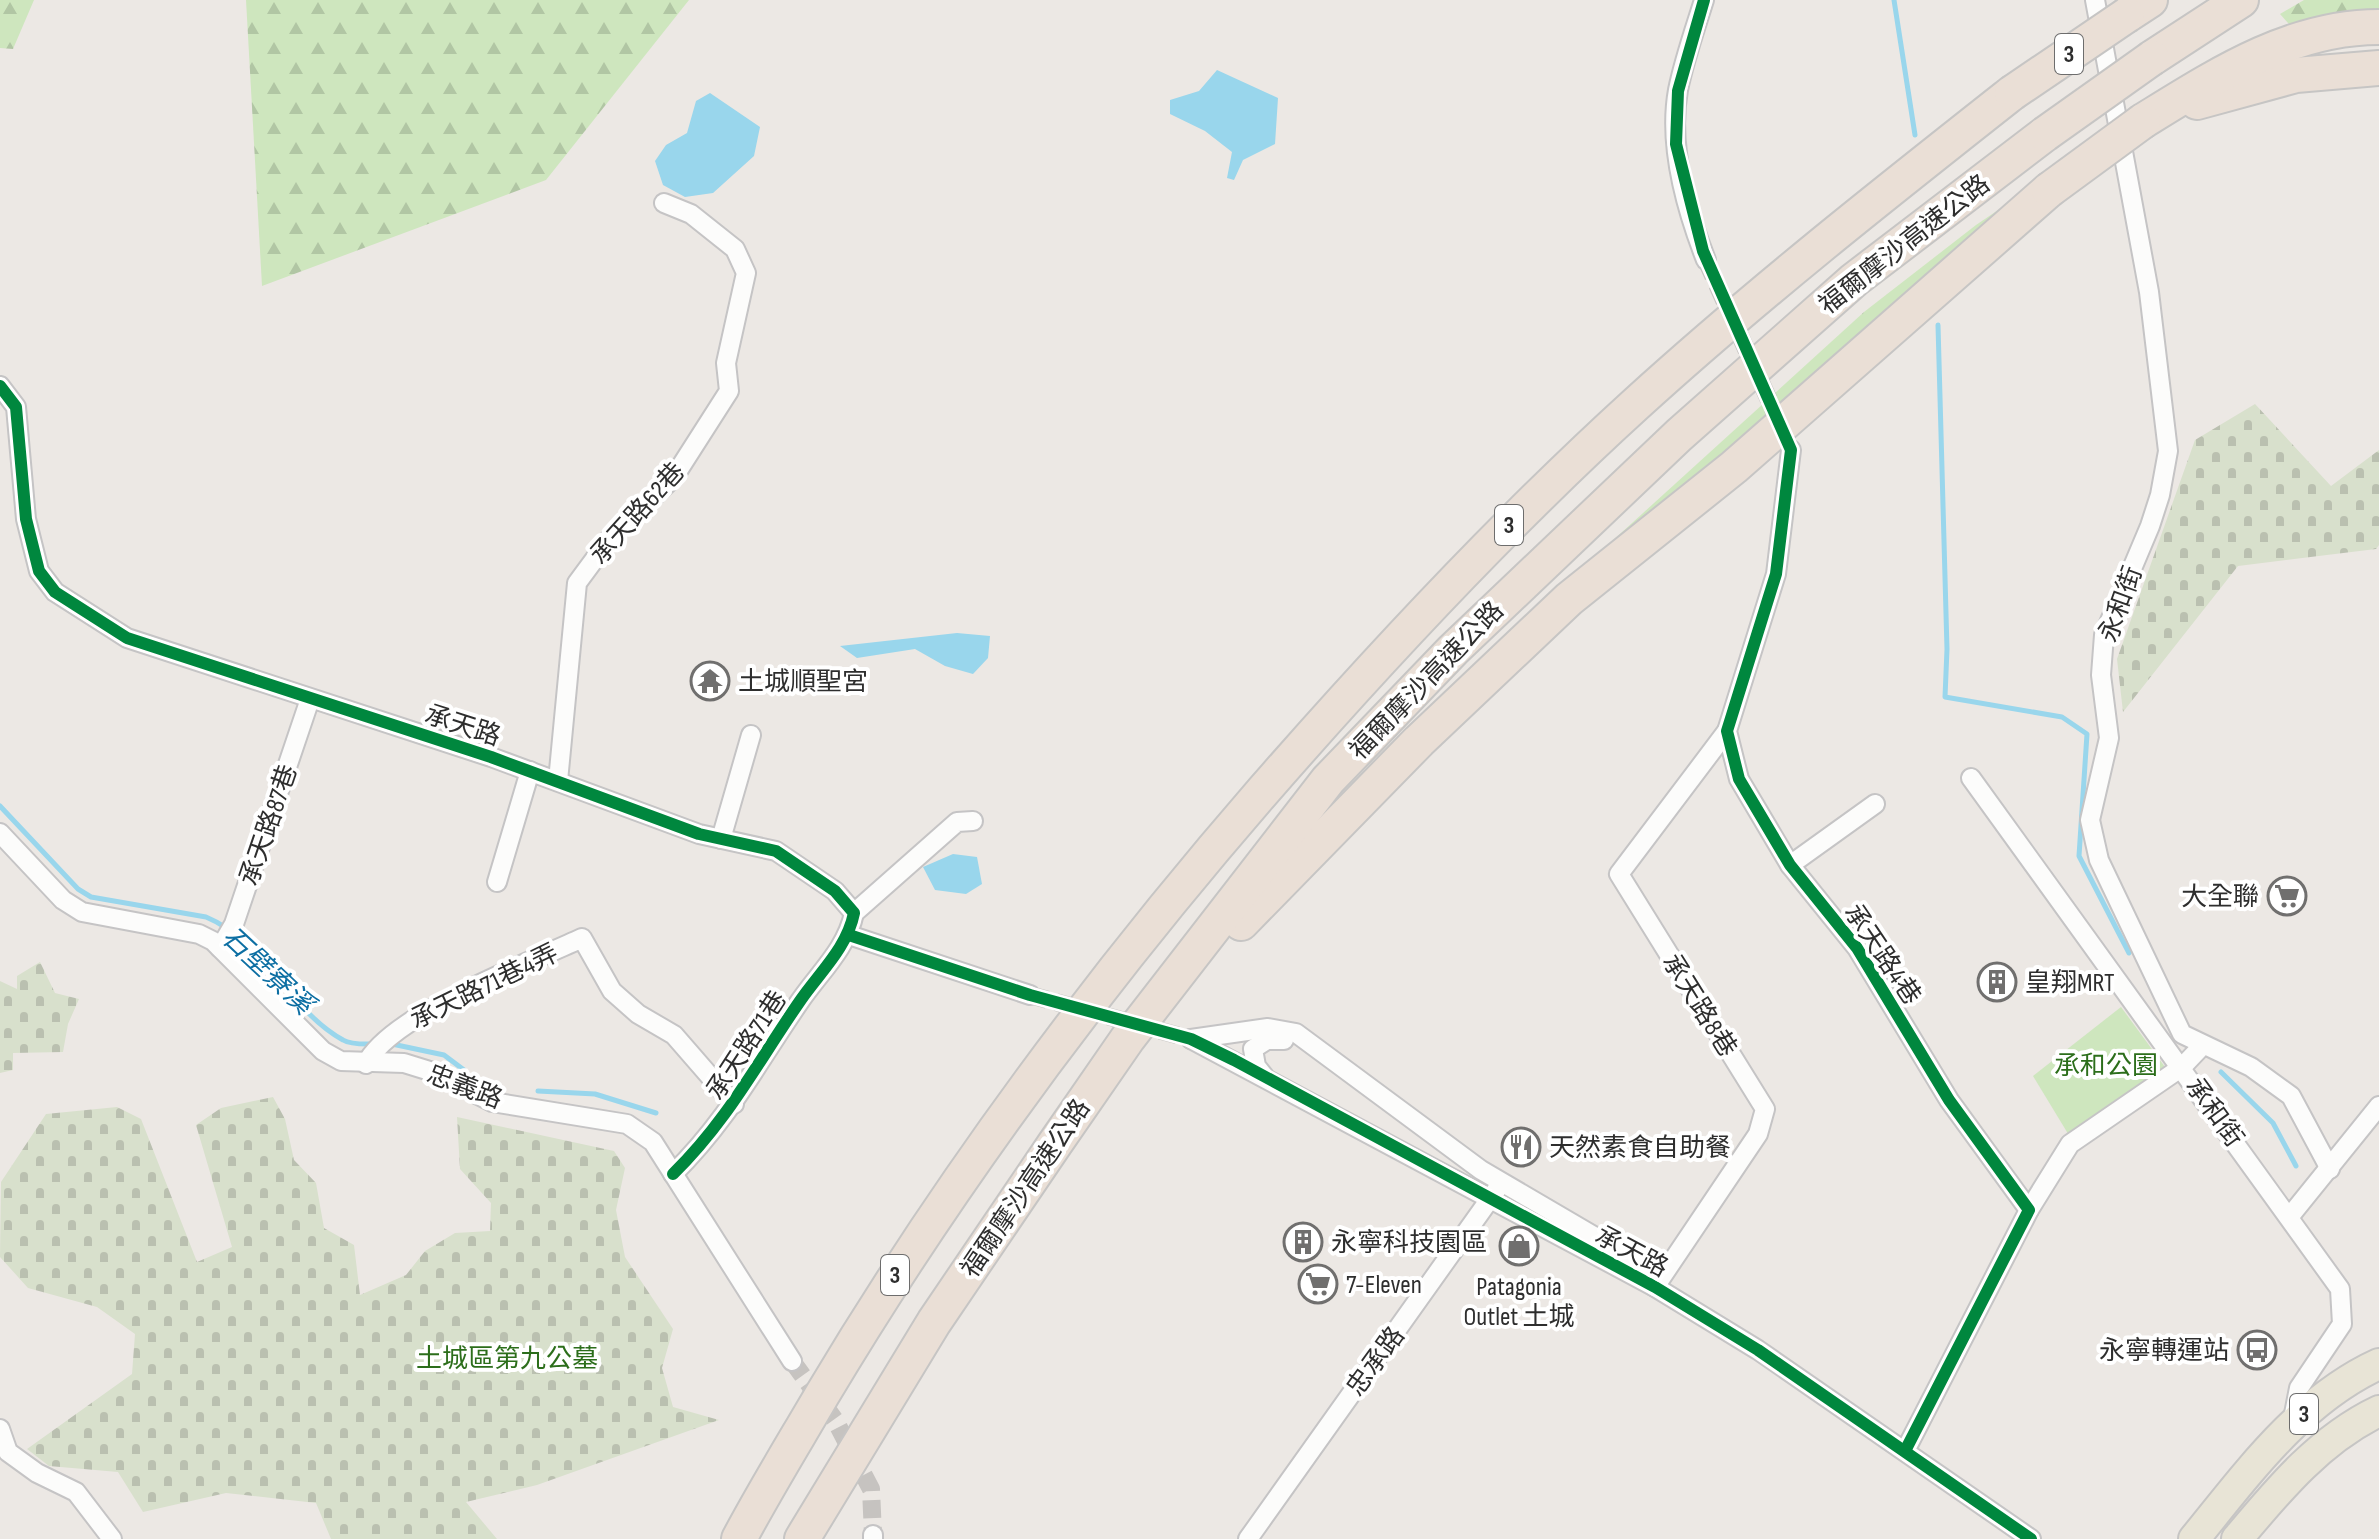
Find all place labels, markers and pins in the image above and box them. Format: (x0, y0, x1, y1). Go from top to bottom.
temple icon: 土城順聖宮 (689, 660, 731, 702)
place label: 土城順聖宮 (738, 667, 868, 698)
supermarket icon: 大全聯 (2266, 875, 2308, 917)
place label: 大全聯 (2181, 882, 2259, 913)
building icon: 皇翔MRT (1976, 961, 2018, 1003)
place label: 皇翔MRT (2025, 968, 2115, 999)
restaurant icon: 天然素食自助餐 (1500, 1126, 1542, 1168)
place label: 天然素食自助餐 (1549, 1133, 1731, 1164)
building icon: 永寧科技園區 (1282, 1221, 1324, 1263)
shop icon: Patagonia Outlet 土城 (1498, 1225, 1540, 1267)
place label: 永寧科技園區 (1331, 1228, 1487, 1259)
supermarket icon: 7-Eleven (1297, 1263, 1339, 1305)
place label: 7-Eleven (1346, 1270, 1422, 1301)
place label: Patagonia Outlet 土城 (1464, 1272, 1574, 1333)
bus stop icon: 永寧轉運站 (2236, 1329, 2278, 1371)
place label: 永寧轉運站 (2099, 1336, 2229, 1367)

